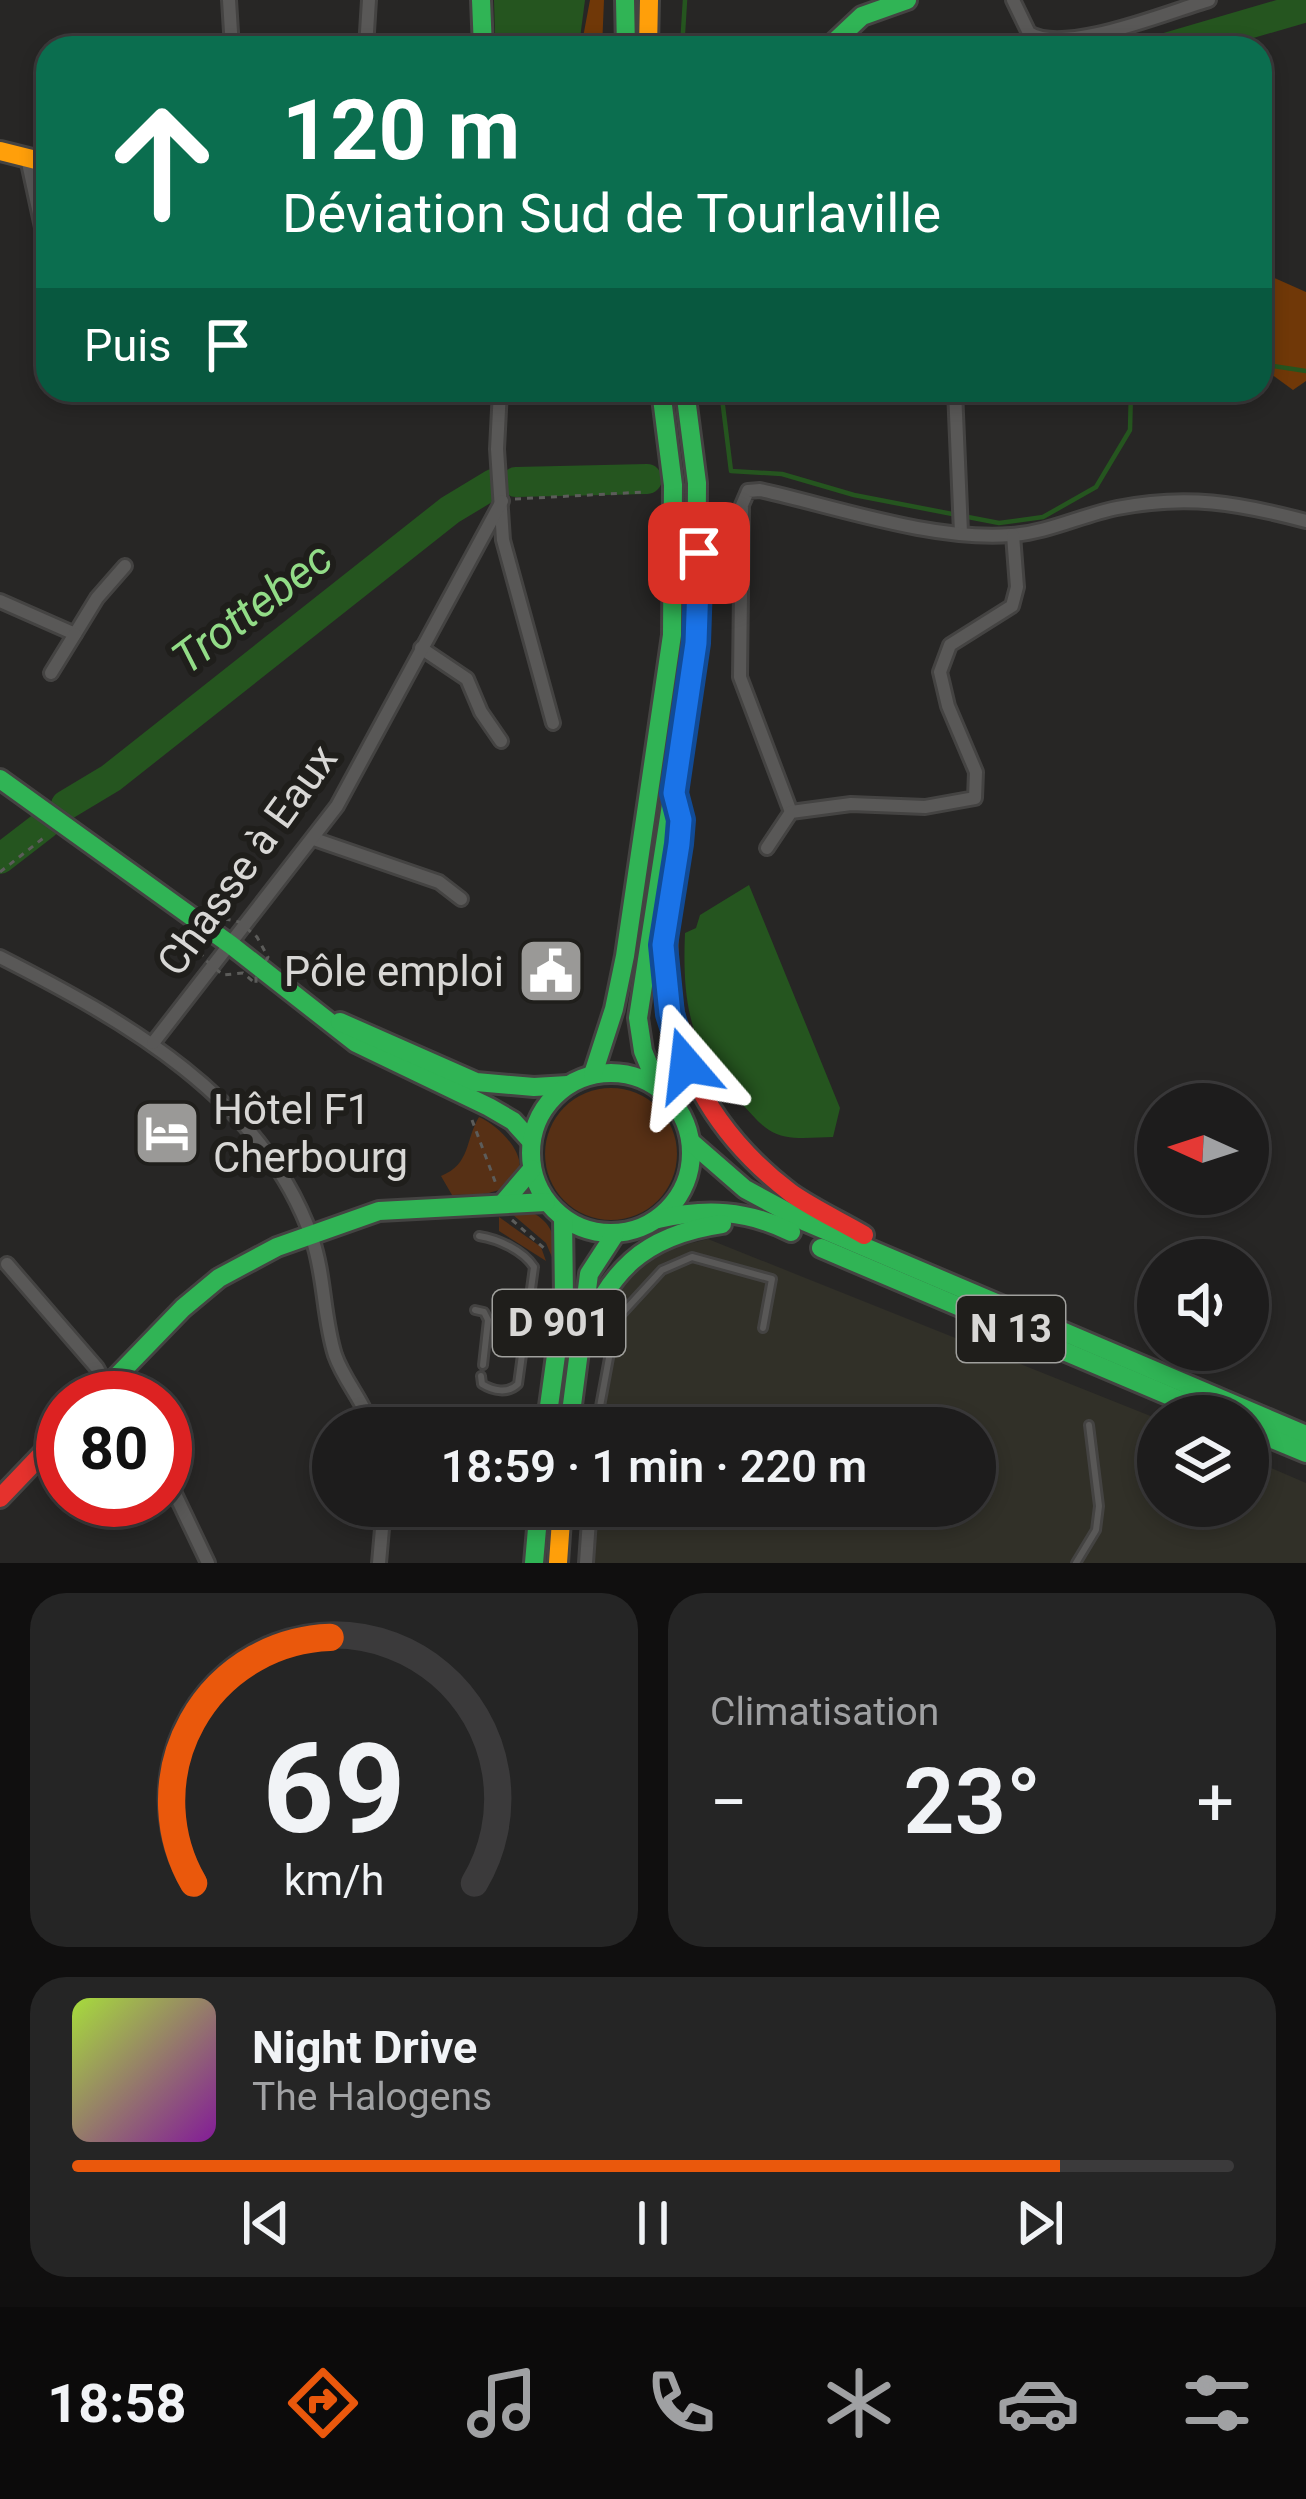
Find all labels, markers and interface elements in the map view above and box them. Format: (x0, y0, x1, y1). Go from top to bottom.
text: 120 m (282, 81, 520, 180)
icon: ahead (84, 84, 240, 240)
text: Déviation Sud de Tourlaville (282, 182, 941, 245)
icon: arrive (195, 312, 261, 378)
text: Puis (84, 319, 171, 372)
pin (648, 502, 750, 604)
icon: arrive (666, 520, 732, 586)
water label: Trottebec (162, 531, 342, 685)
street label: Chasse à Eaux (147, 735, 347, 985)
public building icon: Pôle emploi (516, 936, 586, 1006)
place label: Pôle emploi (284, 947, 504, 996)
position arrow (623, 1002, 749, 1128)
north arrow (1137, 1083, 1269, 1215)
map controls (1137, 1083, 1269, 1527)
place label: Hôtel F1 Cherbourg (213, 1085, 408, 1182)
hotel icon: Hôtel F1 Cherbourg (132, 1098, 202, 1168)
button: sound (1137, 1239, 1269, 1371)
road number: D 901 (493, 1290, 625, 1356)
road number: N 13 (957, 1296, 1065, 1362)
speed limit sign: 80 (36, 1371, 192, 1527)
button: layers (1137, 1395, 1269, 1527)
text: 18:59 · 1 min · 220 m (441, 1440, 867, 1493)
text: Climatisation (710, 1689, 939, 1735)
text: 69 (262, 1716, 406, 1862)
text: 23° (903, 1750, 1041, 1855)
text: − (710, 1764, 748, 1841)
text: + (1197, 1764, 1234, 1841)
text: km/h (284, 1855, 384, 1905)
text: Night Drive (252, 2021, 477, 2074)
text: The Halogens (252, 2074, 492, 2120)
icon: previous (233, 2190, 299, 2256)
icon: pause (620, 2190, 686, 2256)
icon: next (1007, 2190, 1073, 2256)
icon: directions (281, 2361, 365, 2445)
icon: music (460, 2361, 544, 2445)
icon: phone (639, 2361, 723, 2445)
icon: climate (817, 2361, 901, 2445)
icon: car (996, 2361, 1080, 2445)
icon: filters (1175, 2361, 1259, 2445)
text: 18:58 (47, 2372, 186, 2435)

